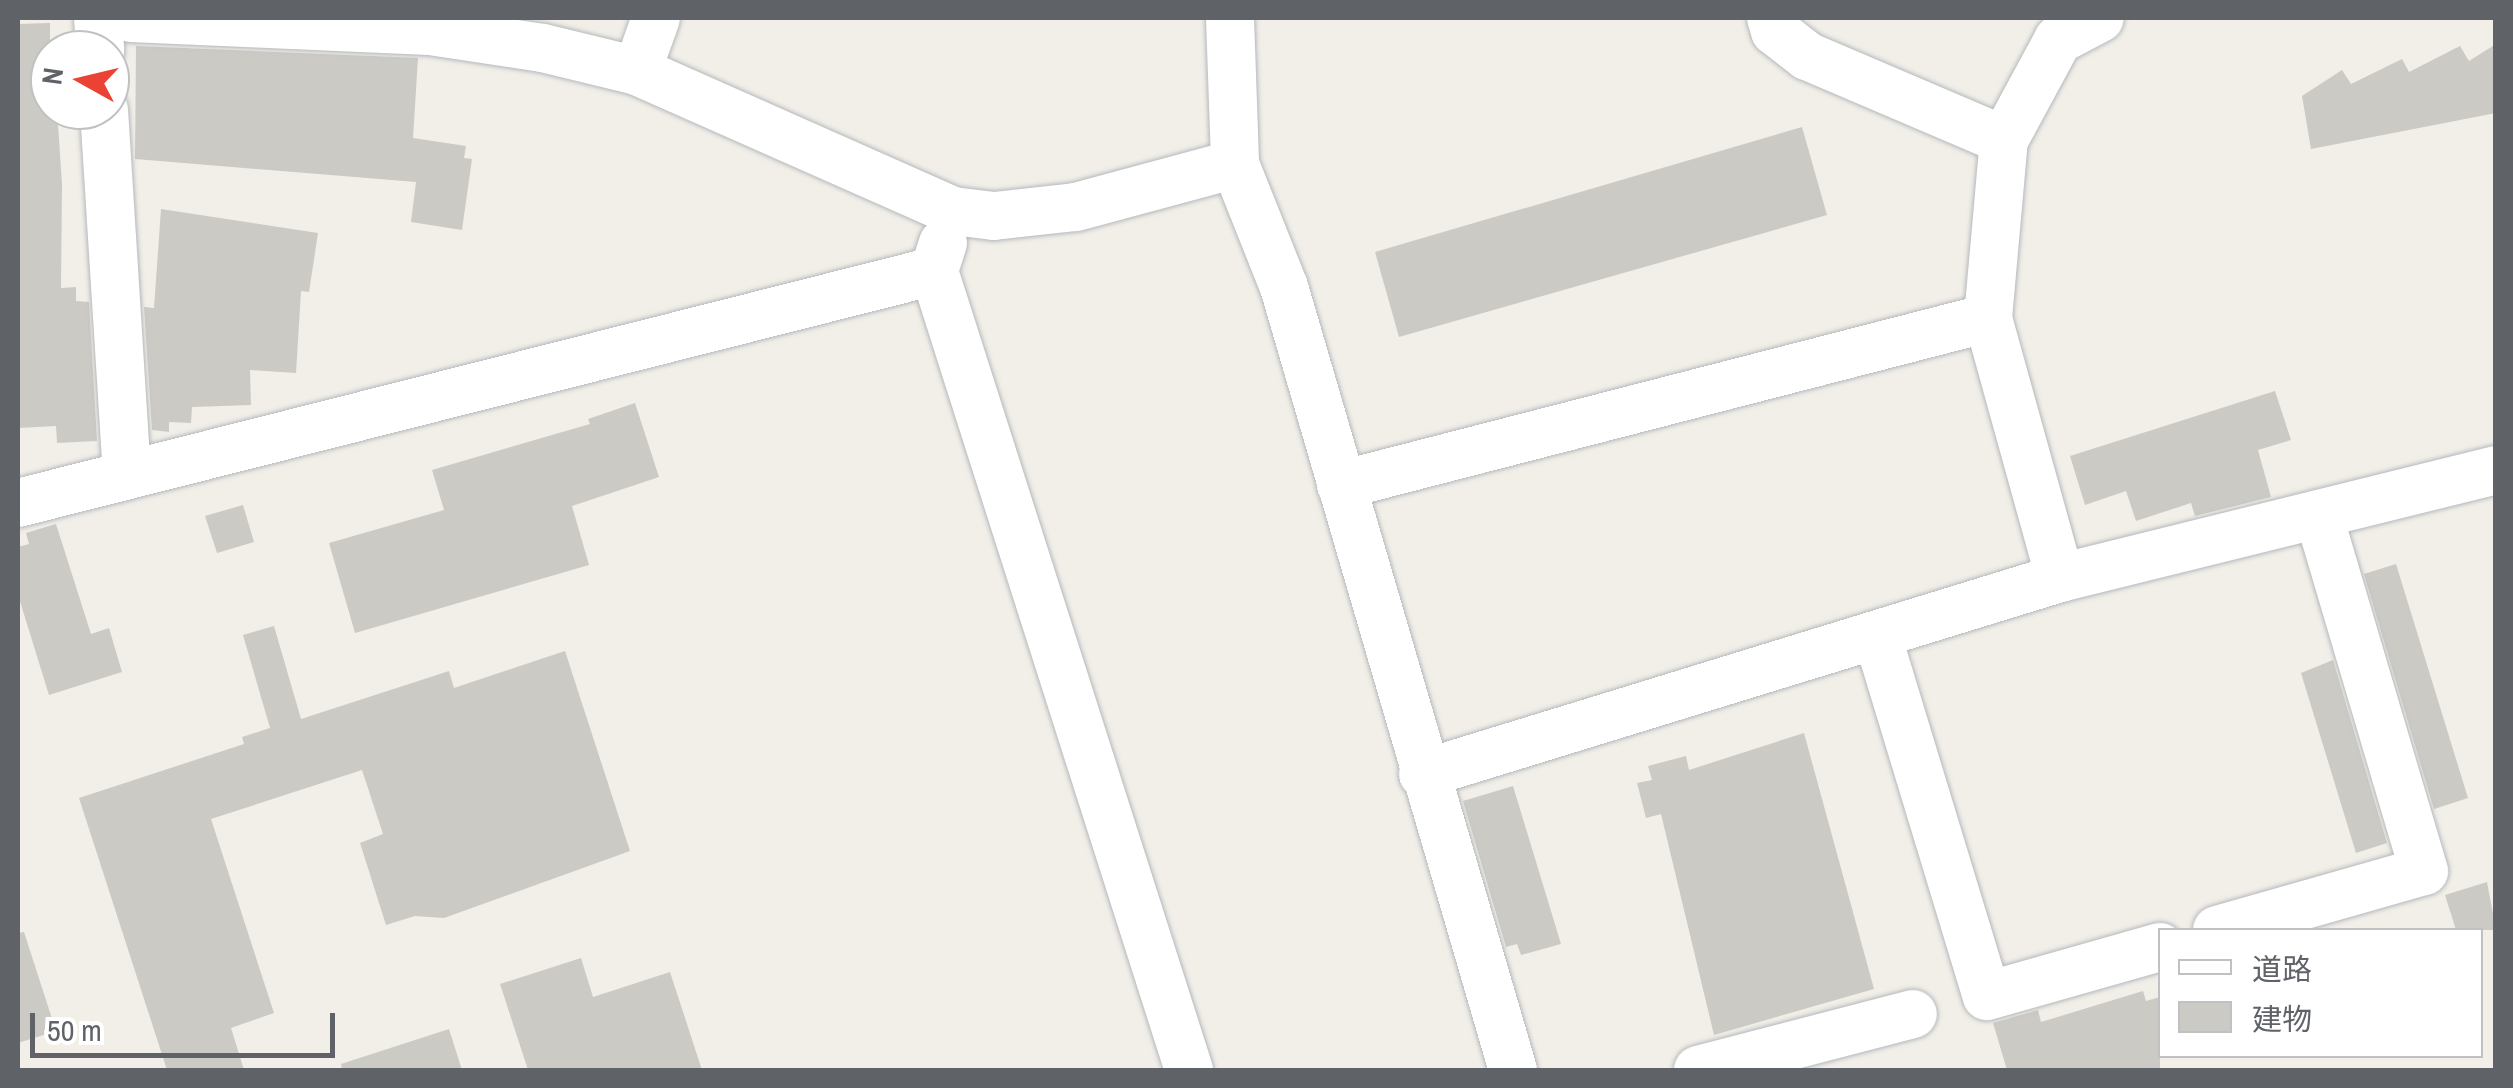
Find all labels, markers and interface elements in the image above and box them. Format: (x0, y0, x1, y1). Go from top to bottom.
north arrow (30, 30, 130, 130)
text: N (32, 65, 72, 87)
legend (2158, 928, 2483, 1058)
text: 道路 (2252, 949, 2312, 989)
scale bar (35, 993, 340, 1055)
text: 建物 (2252, 999, 2312, 1039)
text: 50 m (47, 1010, 102, 1050)

